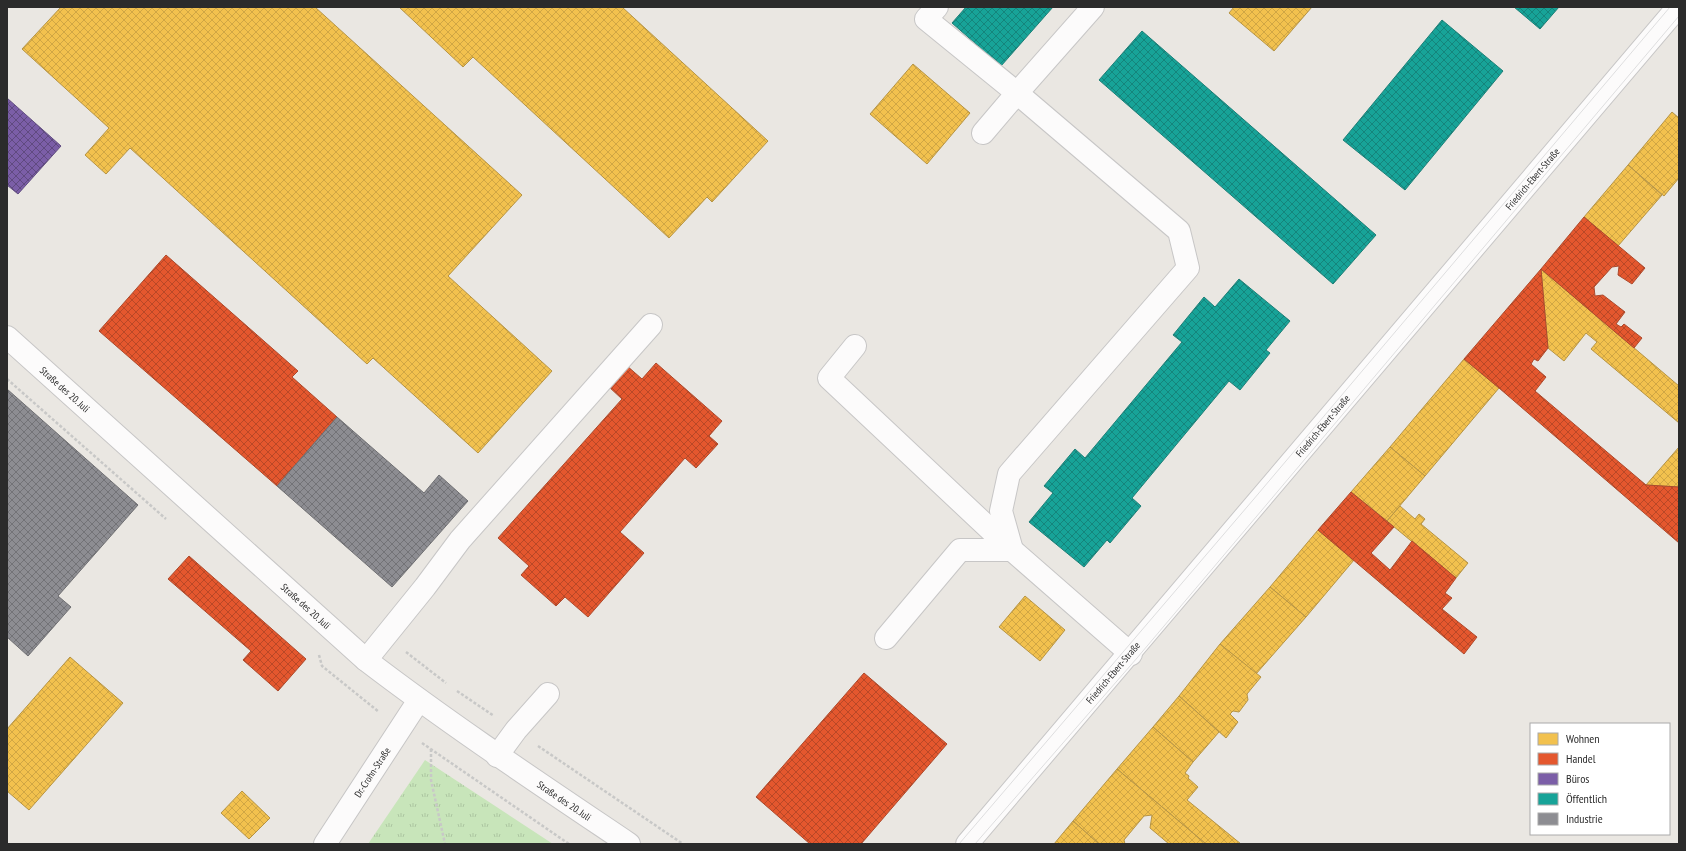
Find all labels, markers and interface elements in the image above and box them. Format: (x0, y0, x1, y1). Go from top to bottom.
street label: Friedrich-Ebert-Straße (1502, 145, 1562, 212)
street label: Straße des 20. Juli (37, 363, 93, 415)
street label: Friedrich-Ebert-Straße (1292, 392, 1352, 459)
street label: Straße des 20. Juli (278, 580, 333, 632)
street label: Friedrich-Ebert-Straße (1083, 639, 1143, 706)
legend (1530, 723, 1670, 835)
text: Wohnen (1566, 731, 1600, 746)
street label: Dr.-Crohn-Straße (351, 744, 393, 800)
text: Handel (1566, 751, 1596, 766)
text: Büros (1566, 771, 1589, 786)
street label: Straße des 20. Juli (535, 778, 594, 823)
text: Öffentlich (1566, 791, 1607, 806)
text: Industrie (1566, 811, 1603, 826)

